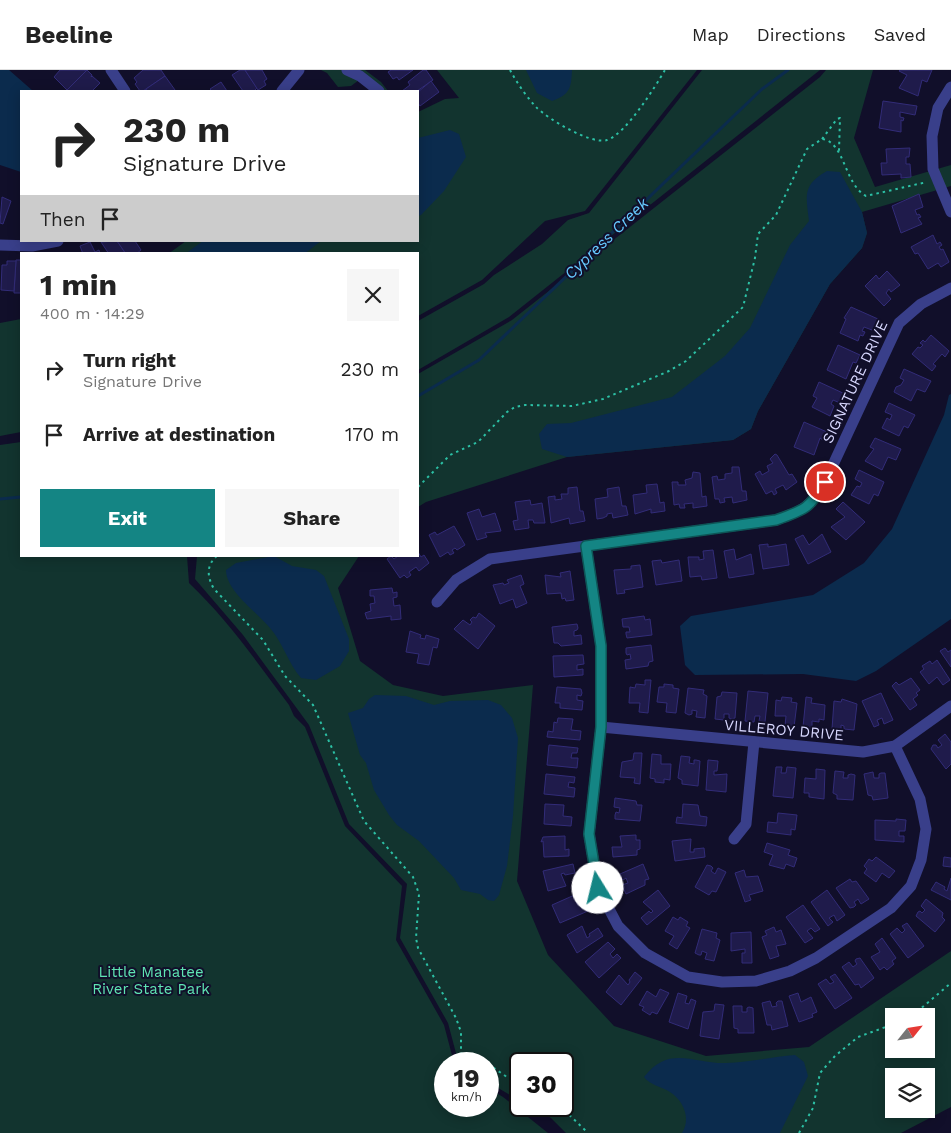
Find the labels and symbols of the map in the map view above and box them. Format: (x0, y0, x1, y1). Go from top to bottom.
water label: Cypress Creek (560, 193, 653, 283)
street label: SIGNATURE DRIVE (819, 318, 891, 446)
pin (804, 461, 846, 503)
street label: VILLEROY DRIVE (723, 716, 845, 744)
position arrow (571, 861, 623, 913)
park label: Little Manatee River State Park (92, 963, 210, 998)
north arrow (885, 1008, 935, 1058)
speed limit sign: 30 (509, 1052, 574, 1117)

